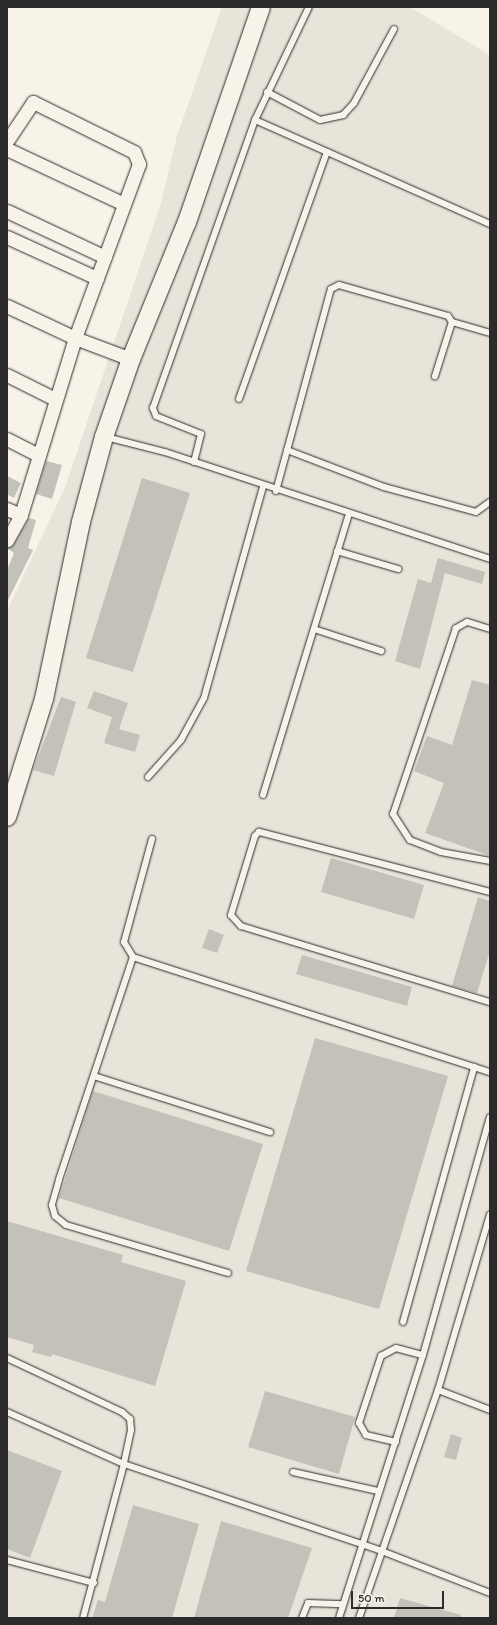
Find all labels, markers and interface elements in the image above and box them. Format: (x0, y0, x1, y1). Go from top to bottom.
scale bar (353, 1583, 446, 1609)
text: 50 m (358, 1591, 384, 1605)

